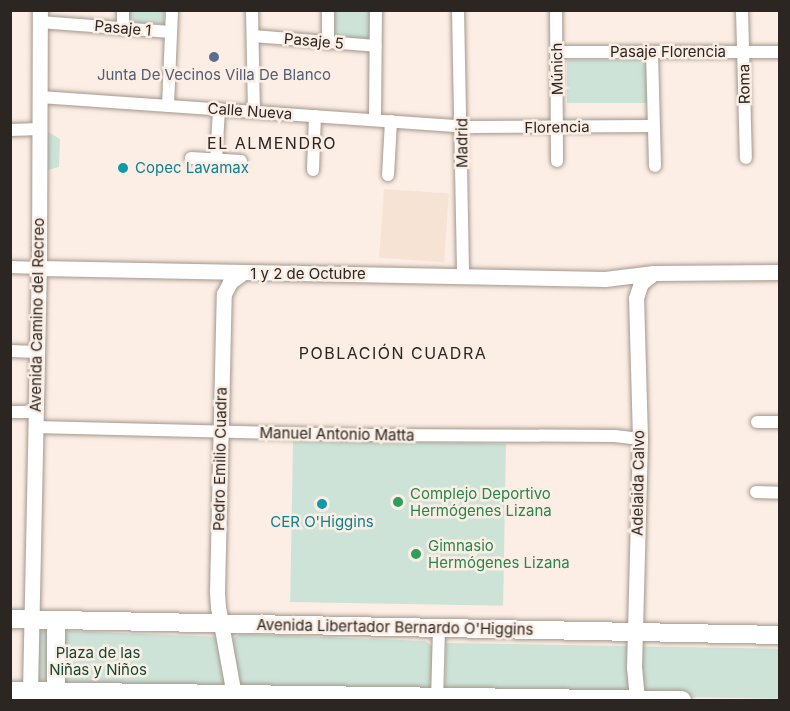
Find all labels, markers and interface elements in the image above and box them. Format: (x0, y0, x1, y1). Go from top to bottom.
street label: Pasaje 1 (94, 17, 152, 39)
street label: Pasaje 5 (283, 29, 345, 53)
street label: Múnich (548, 43, 566, 95)
street label: Pasaje Florencia (610, 43, 726, 61)
marker: Junta De Vecinos Villa De Blanco (207, 50, 221, 64)
street label: Roma (735, 64, 753, 104)
place label: Junta De Vecinos Villa De Blanco (97, 66, 331, 84)
street label: Calle Nueva (207, 99, 293, 123)
street label: Florencia (524, 117, 590, 137)
street label: Madrid (453, 118, 471, 168)
district label: EL ALMENDRO (207, 133, 337, 153)
place label: Copec Lavamax (135, 159, 249, 177)
marker: Copec Lavamax (116, 161, 130, 175)
street label: Avenida Camino del Recreo (26, 218, 48, 412)
street label: 1 y 2 de Octubre (250, 265, 366, 283)
district label: POBLACIÓN CUADRA (299, 343, 487, 363)
street label: Pedro Emilio Cuadra (210, 387, 230, 531)
street label: Manuel Antonio Matta (259, 424, 415, 444)
street label: Adelaida Calvo (628, 430, 648, 536)
place label: Complejo Deportivo Hermógenes Lizana (410, 484, 552, 519)
marker: Complejo Deportivo Hermógenes Lizana (391, 495, 405, 509)
marker: CER O'Higgins (315, 497, 329, 511)
place label: CER O'Higgins (270, 513, 374, 531)
place label: Gimnasio Hermógenes Lizana (428, 536, 570, 571)
marker: Gimnasio Hermógenes Lizana (409, 547, 423, 561)
street label: Avenida Libertador Bernardo O'Higgins (256, 616, 534, 638)
park label: Plaza de las Niñas y Niños (49, 643, 147, 678)

